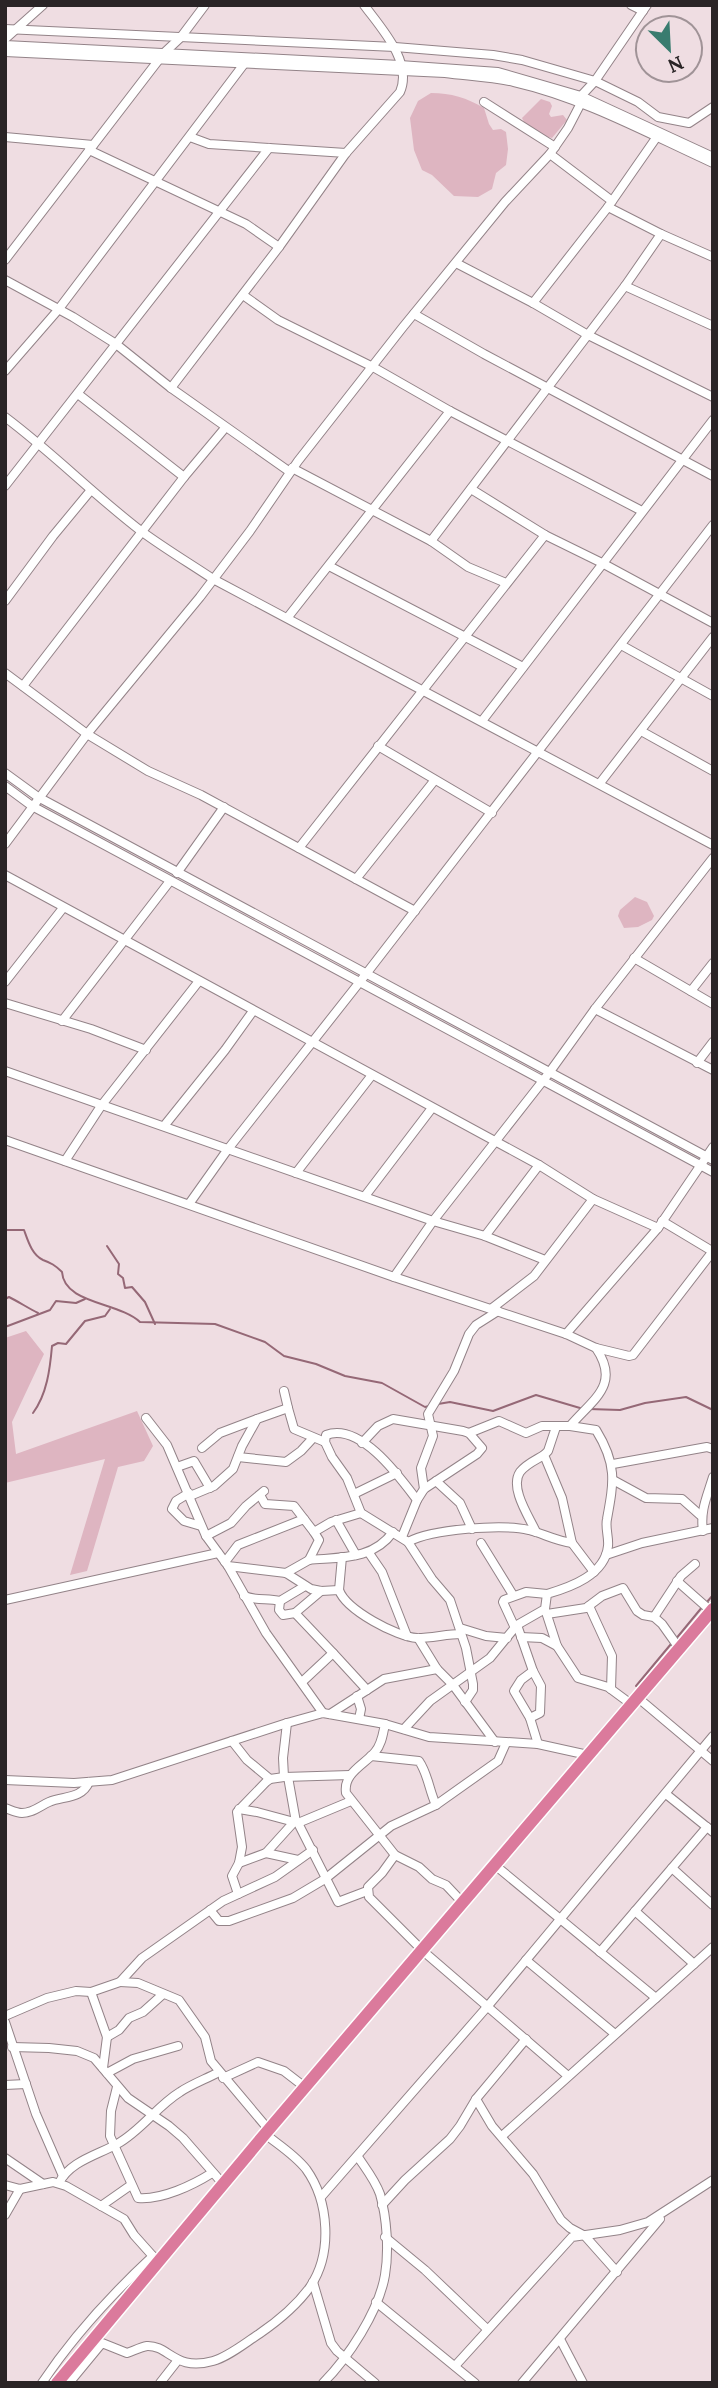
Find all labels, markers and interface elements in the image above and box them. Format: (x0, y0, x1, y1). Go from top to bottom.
north arrow (634, 14, 704, 84)
text: N (664, 51, 688, 79)

